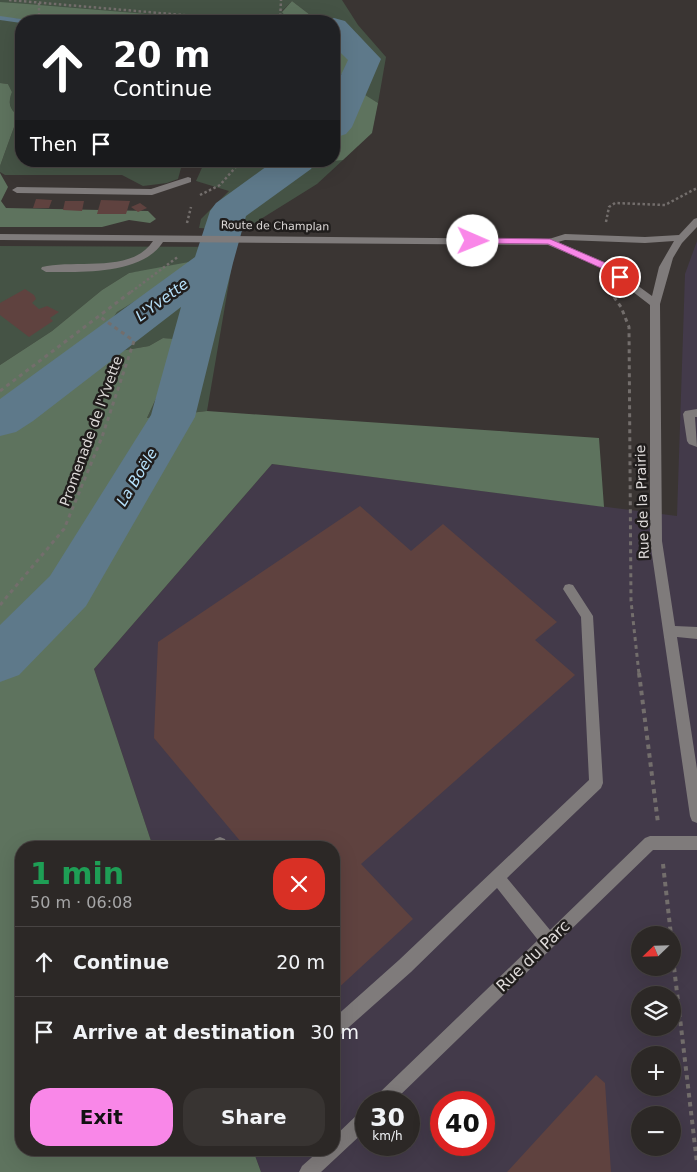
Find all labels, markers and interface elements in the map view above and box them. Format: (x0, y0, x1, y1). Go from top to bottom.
icon: ahead (30, 35, 95, 100)
text: 20 m (113, 35, 210, 75)
text: Continue (113, 76, 212, 101)
icon: arrive (87, 130, 115, 158)
text: Then (30, 133, 77, 155)
position arrow (446, 214, 498, 266)
street label: Route de Champlan (221, 219, 329, 233)
pin (599, 256, 641, 298)
icon: arrive (606, 263, 634, 291)
water label: L'Yvette (132, 275, 192, 325)
street label: Promenade de l'Yvette (56, 354, 126, 508)
street label: Rue de la Prairie (632, 444, 652, 560)
water label: La Boële (113, 445, 161, 509)
text: 1 min (30, 856, 124, 891)
button: close (273, 858, 325, 910)
text: 50 m · 06:08 (30, 893, 132, 912)
street label: Rue du Parc (492, 916, 574, 996)
north arrow (631, 926, 681, 976)
map controls (631, 926, 681, 1156)
icon: ahead (30, 948, 58, 976)
text: Continue (73, 951, 169, 973)
text: 20 m (276, 951, 325, 973)
button: layers (631, 986, 681, 1036)
icon: arrive (30, 1018, 58, 1046)
text: Arrive at destination (73, 1021, 295, 1043)
text: 30 m (310, 1021, 359, 1043)
button: + (631, 1046, 681, 1096)
button: Exit (30, 1088, 173, 1146)
button: Share (183, 1088, 325, 1146)
speed limit sign: 40 (430, 1091, 495, 1156)
text: 30 (370, 1103, 405, 1132)
button: − (631, 1106, 681, 1156)
text: km/h (372, 1129, 403, 1143)

